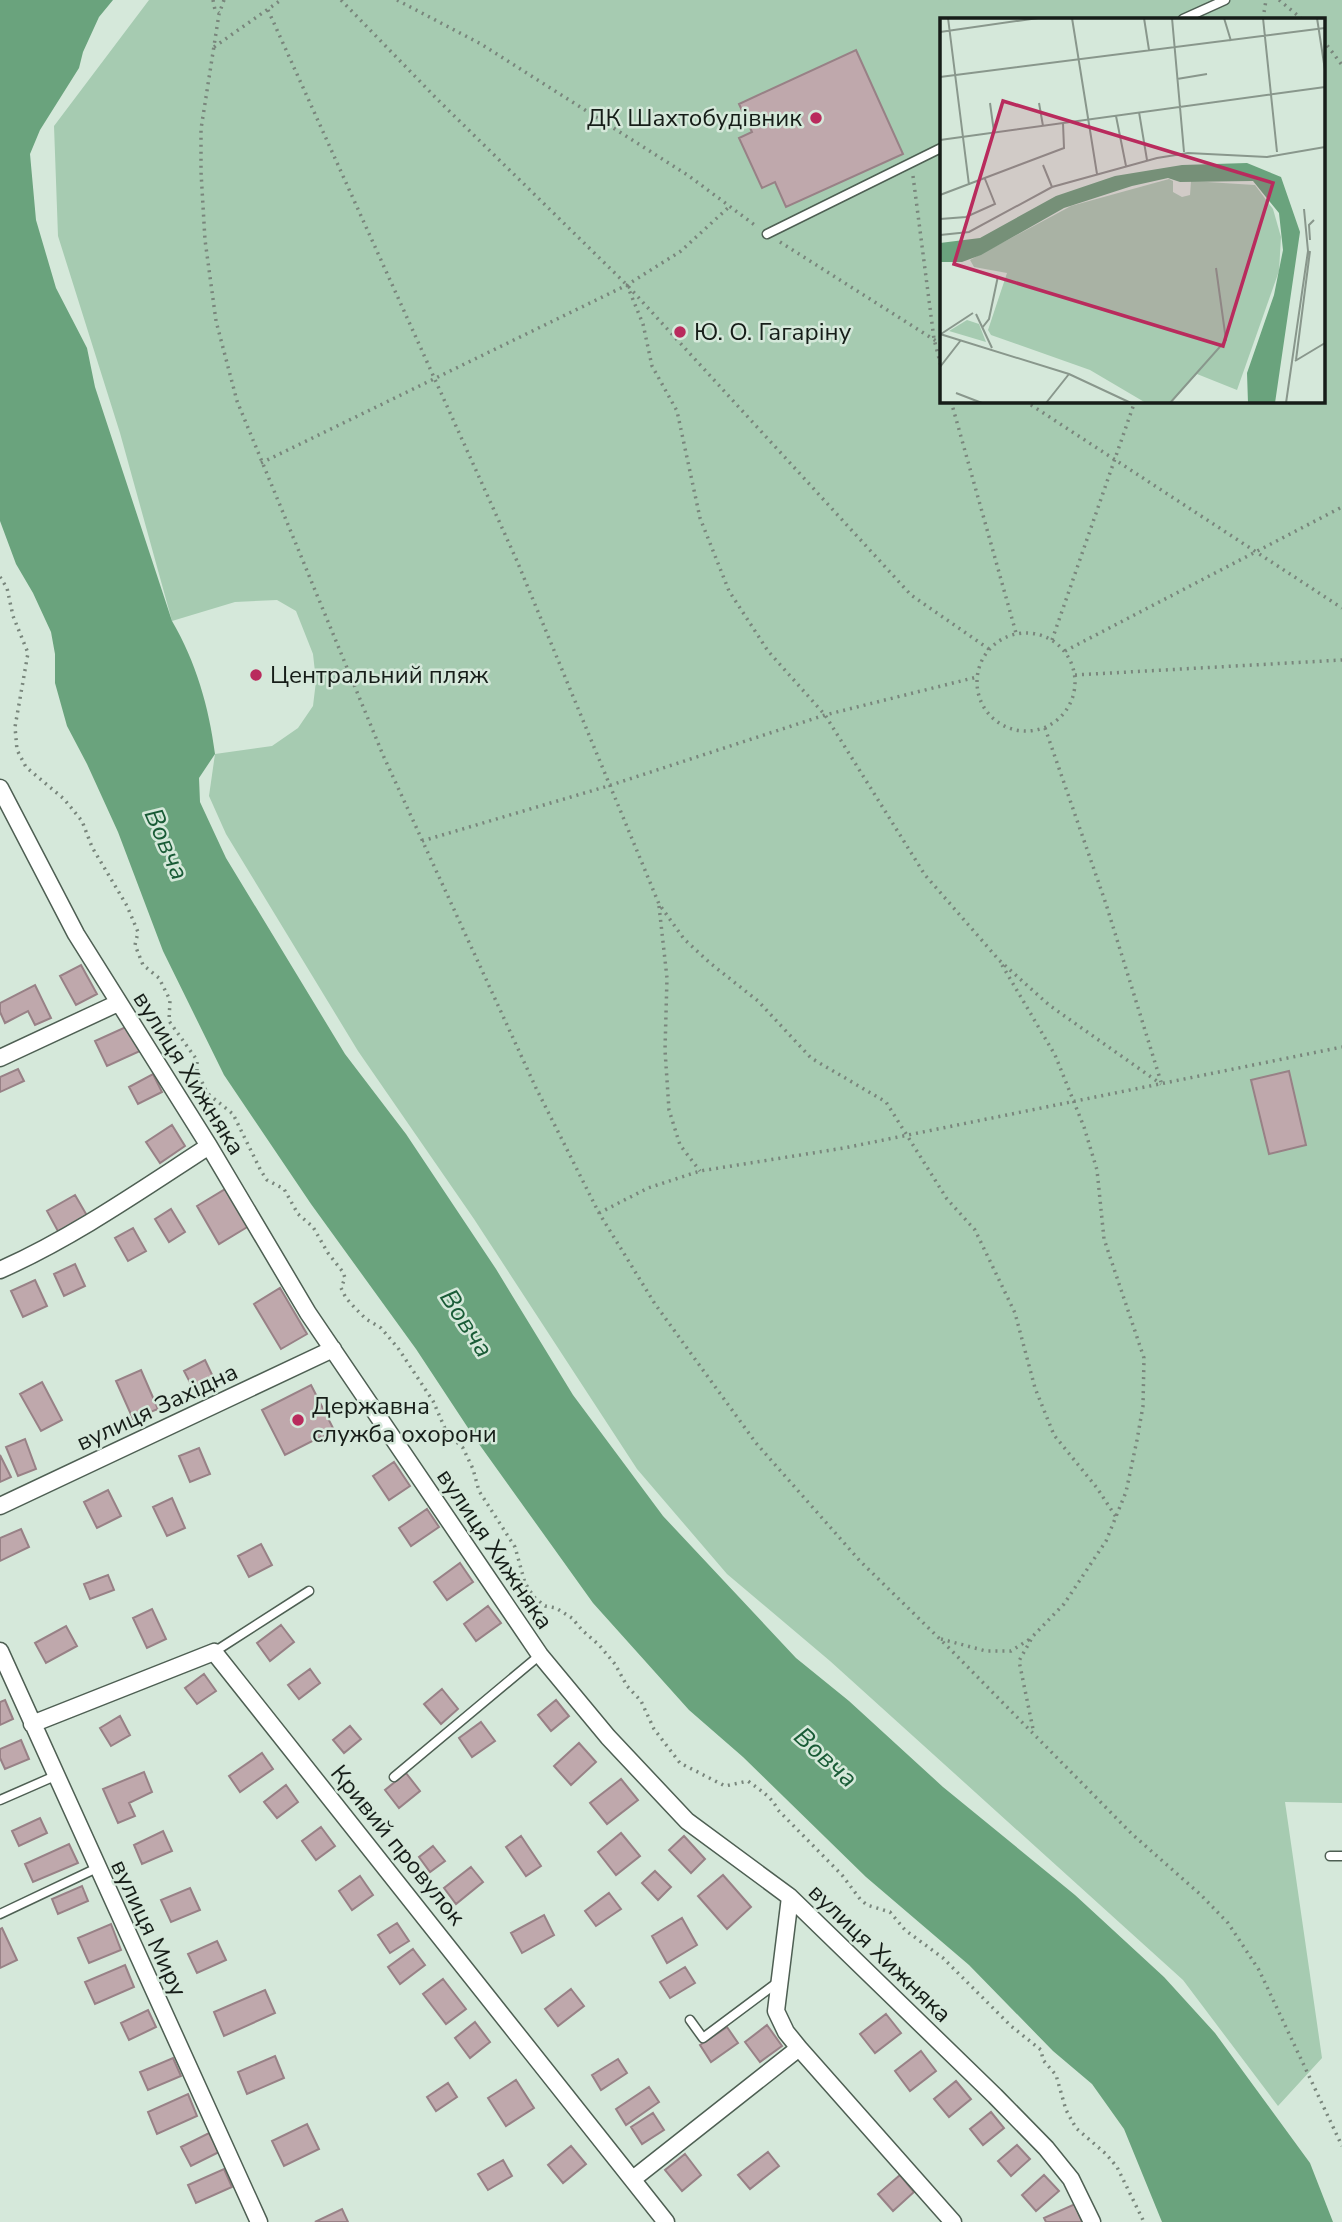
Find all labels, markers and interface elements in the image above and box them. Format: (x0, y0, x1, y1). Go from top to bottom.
inset map (940, 18, 1324, 402)
place label: ДК Шахтобудівник (587, 102, 802, 134)
marker: ДК Шахтобудівник (808, 110, 824, 126)
place label: Ю. О. Гагаріну (694, 316, 852, 348)
marker: Ю. О. Гагаріну (672, 324, 688, 340)
place label: Центральний пляж (270, 659, 489, 691)
marker: Центральний пляж (248, 667, 264, 683)
water label: Вовча (136, 803, 197, 886)
street label: вулиця Хижняка (126, 985, 252, 1161)
water label: Вовча (431, 1282, 502, 1364)
street label: вулиця Західна (71, 1356, 243, 1458)
place label: Державна служба охорони (312, 1390, 497, 1450)
marker: Державна служба охорони (290, 1412, 306, 1428)
street label: вулиця Хижняка (429, 1462, 561, 1636)
water label: Вовча (786, 1719, 865, 1795)
street label: Кривий провулок (323, 1758, 473, 1932)
street label: вулиця Миру (103, 1854, 195, 2002)
street label: вулиця Хижняка (802, 1876, 958, 2030)

